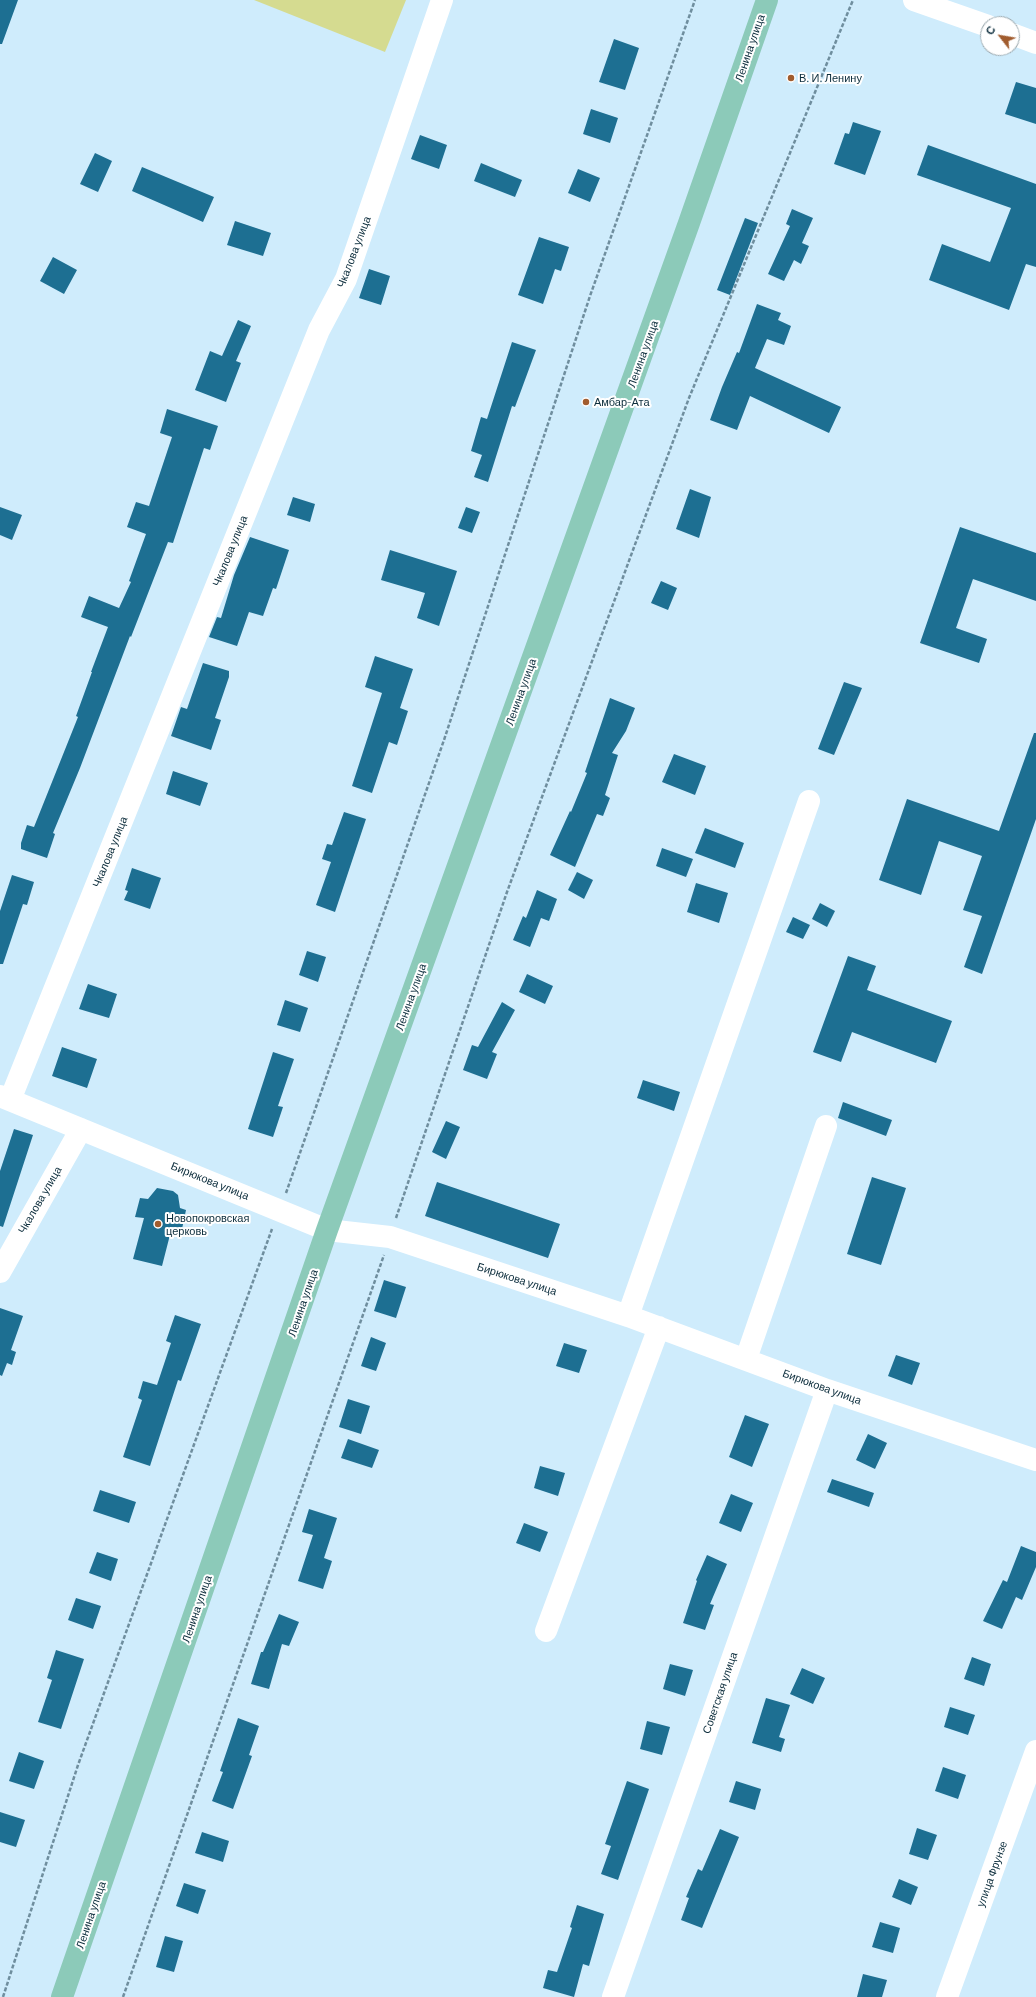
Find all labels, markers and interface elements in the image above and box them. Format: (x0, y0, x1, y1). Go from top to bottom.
street label: Ленина улица (732, 13, 768, 83)
north arrow (980, 16, 1020, 56)
text: С (983, 23, 998, 37)
place label: В. И. Ленину (799, 71, 862, 85)
marker: В. И. Ленину (786, 73, 796, 83)
street label: Чкалова улица (334, 214, 374, 290)
street label: Ленина улица (625, 319, 661, 389)
place label: Амбар-Ата (594, 395, 650, 409)
marker: Амбар-Ата (581, 397, 591, 407)
street label: Чкалова улица (210, 514, 250, 588)
street label: Ленина улица (503, 657, 539, 727)
street label: Чкалова улица (90, 815, 130, 889)
street label: Ленина улица (393, 962, 429, 1032)
street label: Бирюкова улица (169, 1159, 251, 1203)
street label: Чкалова улица (15, 1164, 65, 1236)
place label: Новопокровская церковь (166, 1211, 249, 1237)
marker: Новопокровская церковь (153, 1219, 163, 1229)
street label: Бирюкова улица (475, 1260, 559, 1298)
street label: Ленина улица (285, 1268, 321, 1338)
street label: Бирюкова улица (781, 1367, 863, 1407)
street label: Ленина улица (179, 1574, 215, 1644)
street label: Советская улица (700, 1650, 740, 1736)
street label: улица Фрунзе (974, 1839, 1010, 1909)
street label: Ленина улица (73, 1880, 109, 1950)

